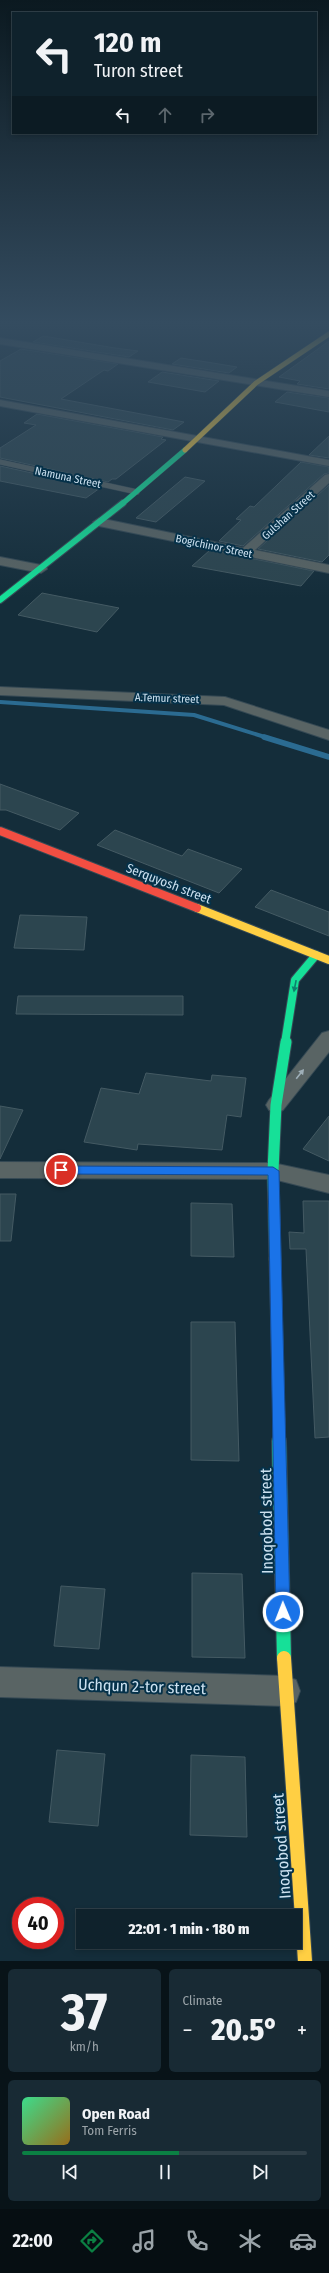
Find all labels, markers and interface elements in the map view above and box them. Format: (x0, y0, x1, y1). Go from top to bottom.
text: 120 m (94, 26, 161, 59)
icon: left (28, 28, 80, 80)
text: Turon street (94, 60, 183, 82)
icon: left (112, 104, 134, 126)
icon: ahead (154, 104, 176, 126)
icon: right (196, 104, 218, 126)
street label: Namuna Street (34, 464, 102, 491)
street label: Gulshan Street (259, 488, 318, 542)
street label: Bogichinor Street (174, 532, 254, 561)
street label: A.Temur street (135, 691, 200, 706)
street label: Serquyosh street (124, 860, 214, 907)
one-way arrow (291, 980, 297, 993)
one-way arrow (296, 1069, 305, 1080)
pin (44, 1153, 78, 1187)
icon: arrive (50, 1159, 72, 1181)
street label: Inoqobod street (256, 1467, 277, 1574)
position arrow (262, 1591, 304, 1633)
street label: Uchqun 2-tor street (78, 1675, 207, 1698)
street label: Inoqobod street (268, 1792, 295, 1899)
speed limit sign: 40 (12, 1897, 64, 1949)
text: 22:01 · 1 min · 180 m (129, 1920, 249, 1938)
text: 37 (61, 1981, 108, 2044)
text: Climate (183, 1993, 223, 2008)
text: 20.5° (211, 2012, 278, 2048)
text: − (183, 2017, 192, 2044)
text: + (297, 2017, 307, 2044)
text: km/h (70, 2039, 99, 2054)
text: Open Road (82, 2105, 150, 2123)
text: Tom Ferris (82, 2123, 137, 2138)
icon: previous (59, 2161, 81, 2183)
icon: pause (154, 2161, 176, 2183)
icon: next (249, 2161, 271, 2183)
icon: directions (78, 2227, 106, 2255)
icon: music (130, 2227, 158, 2255)
icon: phone (183, 2227, 211, 2255)
icon: climate (236, 2227, 264, 2255)
icon: car (289, 2227, 317, 2255)
text: 22:00 (12, 2230, 53, 2252)

